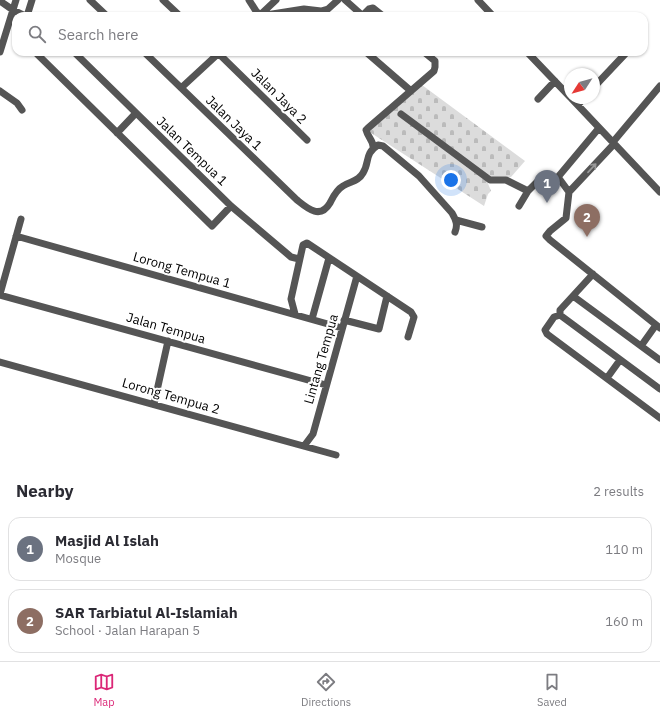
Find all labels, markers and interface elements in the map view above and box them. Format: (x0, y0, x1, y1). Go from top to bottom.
search box (12, 12, 648, 56)
icon: search (26, 23, 48, 45)
text: Search here (58, 25, 138, 44)
street label: Jalan Jaya 2 (247, 64, 311, 128)
north arrow (564, 68, 600, 104)
street label: Jalan Jaya 1 (202, 92, 266, 154)
street label: Jalan Tempua 1 (153, 113, 231, 189)
one-way arrow (587, 163, 596, 173)
your location (441, 170, 461, 190)
pin: 1 (534, 170, 560, 203)
pin: 2 (574, 204, 600, 237)
street label: Lorong Tempua 1 (131, 248, 233, 292)
street label: Jalan Tempua (125, 309, 208, 347)
street label: Lintang Tempua (300, 312, 342, 406)
street label: Lorong Tempua 2 (120, 374, 222, 418)
text: Nearby (16, 480, 74, 502)
text: 2 results (593, 483, 644, 500)
text: Masjid Al Islah (55, 531, 159, 550)
text: 1 (26, 541, 34, 558)
text: 110 m (605, 541, 643, 558)
text: Mosque (55, 550, 101, 567)
text: SAR Tarbiatul Al-Islamiah (55, 603, 238, 622)
text: 2 (26, 613, 34, 630)
text: 160 m (605, 613, 643, 630)
text: School · Jalan Harapan 5 (55, 622, 200, 639)
tab: Map (93, 671, 115, 709)
tab: Directions (301, 671, 351, 709)
tab: Saved (537, 671, 567, 709)

